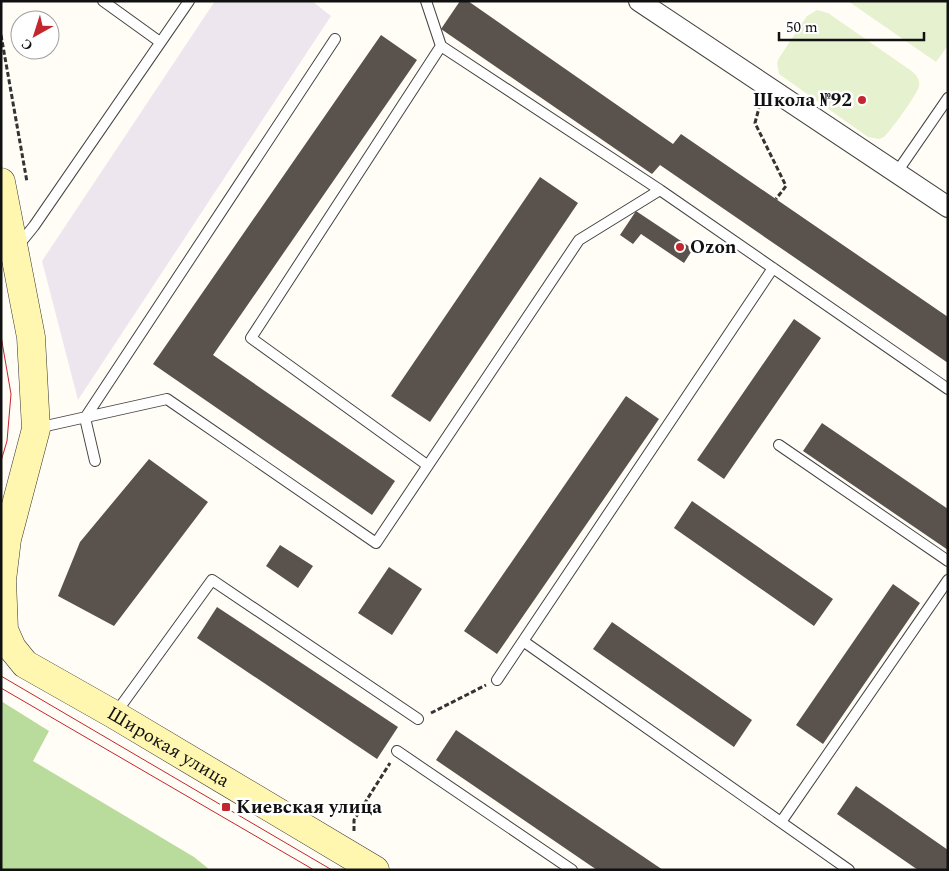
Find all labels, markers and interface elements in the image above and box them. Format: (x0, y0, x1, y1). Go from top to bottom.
north arrow (10, 10, 60, 60)
scale bar (779, 10, 924, 42)
text: 50 m (786, 16, 818, 39)
text: С (17, 33, 38, 56)
place label: Школа №92 (753, 86, 852, 115)
marker: Школа №92 (856, 94, 868, 106)
place label: Ozon (690, 233, 737, 262)
marker: Ozon (674, 241, 686, 253)
street label: Широкая улица (101, 699, 236, 795)
place label: Киевская улица (236, 793, 382, 822)
marker: Киевская улица (220, 801, 232, 813)

